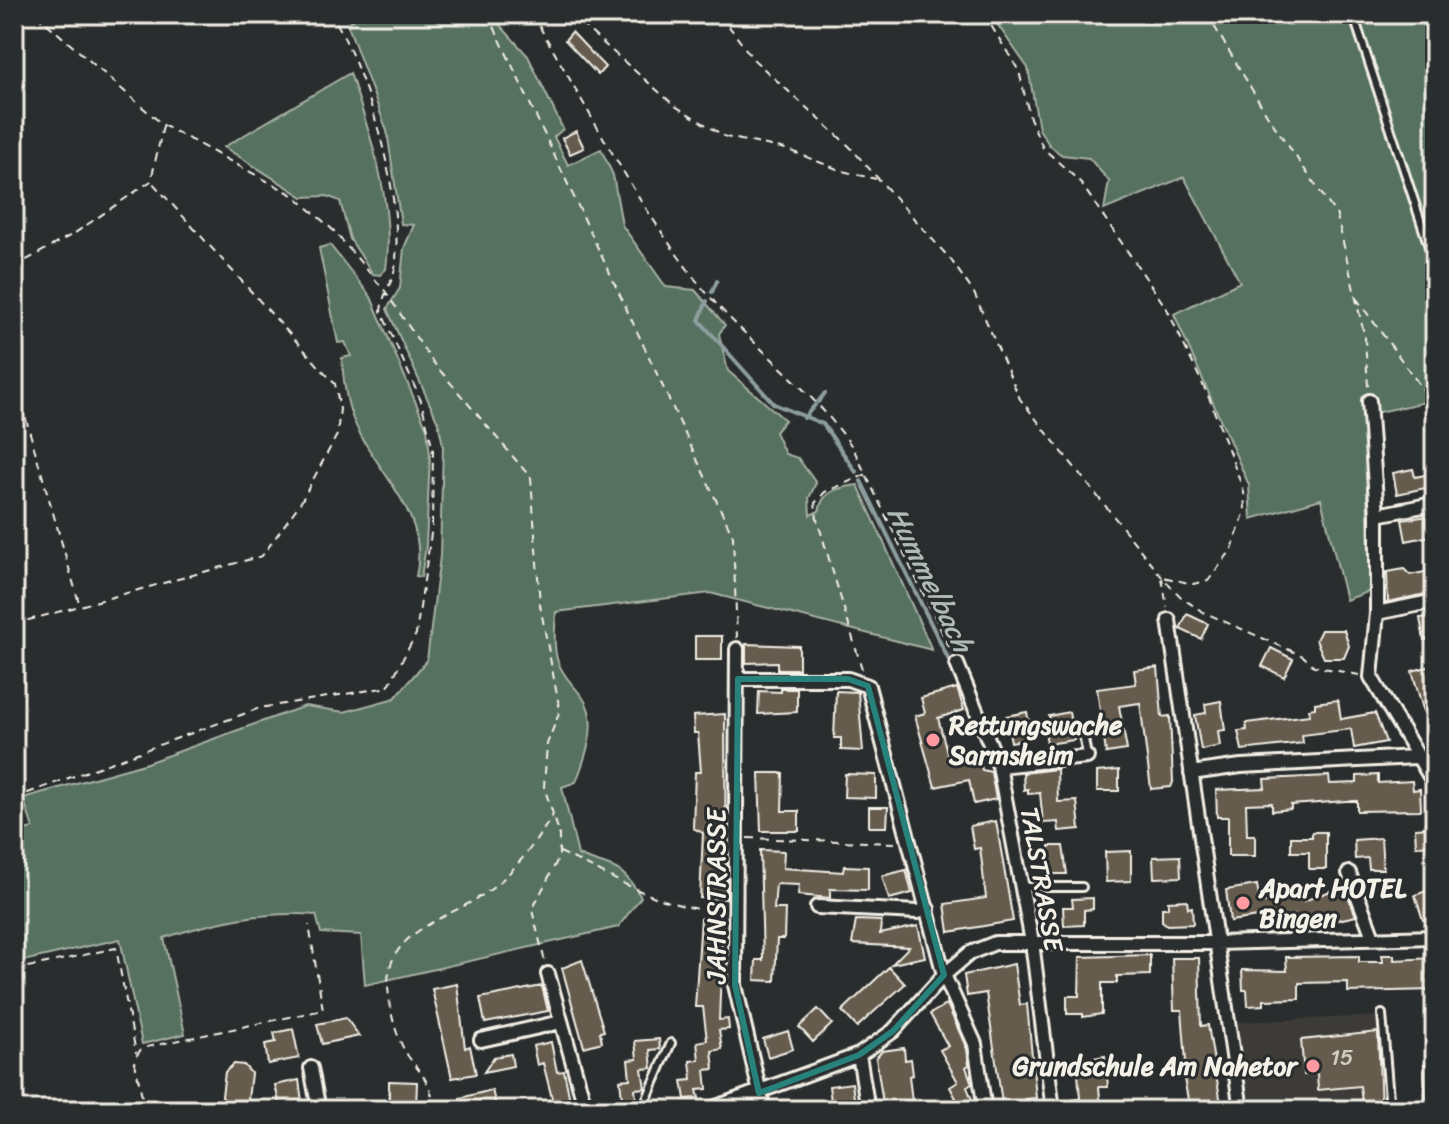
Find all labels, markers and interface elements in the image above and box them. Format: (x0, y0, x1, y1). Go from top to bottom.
water label: Hummelbach (873, 497, 988, 663)
place label: Rettungswache Sarmsheim (948, 702, 1123, 778)
marker: Rettungswache Sarmsheim (924, 731, 942, 749)
street label: TALSTRASSE (1007, 803, 1078, 956)
street label: JAHNSTRASSE (693, 807, 739, 985)
place label: Apart HOTEL Bingen (1258, 865, 1407, 941)
marker: Apart HOTEL Bingen (1234, 894, 1252, 912)
house number: 15 (1331, 1038, 1353, 1077)
place label: Grundschule Am Nahetor (1013, 1043, 1299, 1089)
marker: Grundschule Am Nahetor (1304, 1057, 1322, 1075)

